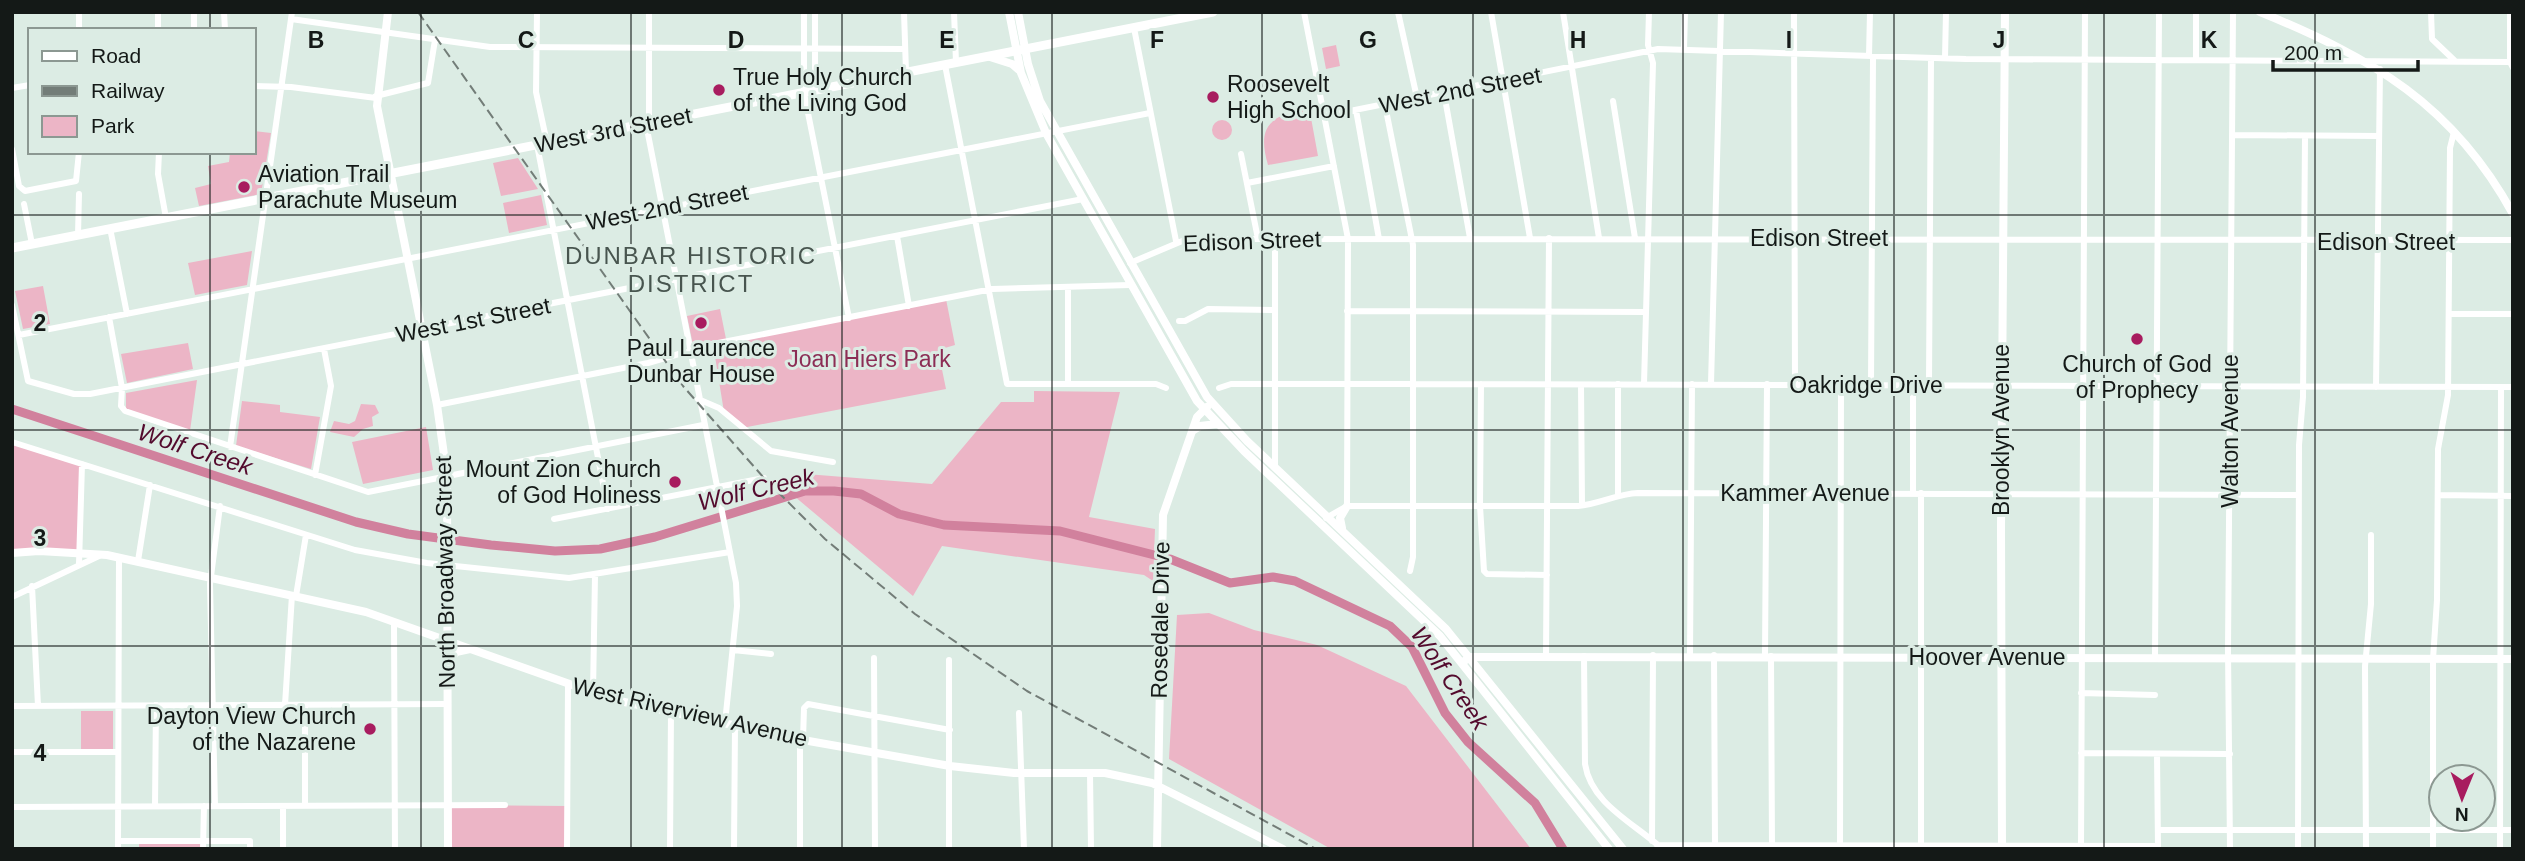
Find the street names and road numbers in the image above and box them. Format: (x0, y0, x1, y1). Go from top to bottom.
street label: West 2nd Street (1377, 61, 1544, 118)
street label: West 3rd Street (532, 102, 694, 158)
street label: West 2nd Street (584, 178, 751, 235)
street label: Edison Street (1750, 225, 1889, 251)
street label: Edison Street (1183, 226, 1322, 256)
street label: Edison Street (2317, 229, 2456, 255)
street label: West 1st Street (394, 292, 553, 348)
street label: Brooklyn Avenue (1988, 344, 2014, 516)
street label: Walton Avenue (2217, 354, 2243, 508)
street label: Oakridge Drive (1789, 372, 1943, 398)
street label: North Broadway Street (430, 455, 460, 689)
street label: Kammer Avenue (1720, 480, 1890, 506)
street label: Rosedale Drive (1146, 541, 1174, 699)
street label: Hoover Avenue (1909, 644, 2065, 670)
street label: West Riverview Avenue (570, 672, 810, 752)

